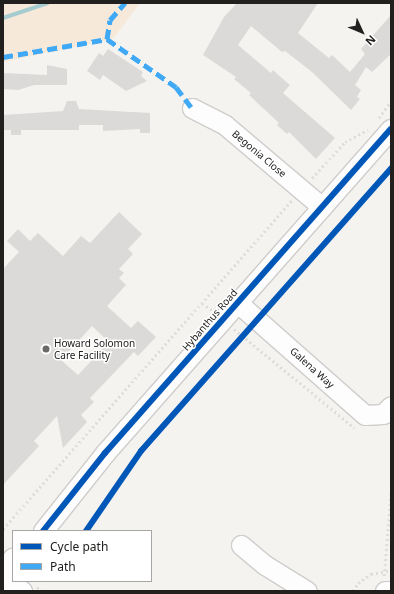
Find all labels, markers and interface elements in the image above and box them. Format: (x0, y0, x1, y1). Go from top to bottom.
north arrow (342, 12, 382, 52)
text: N (362, 32, 380, 49)
street label: Begonia Close (230, 128, 288, 180)
street label: Hybanthus Road (180, 287, 240, 353)
place label: Howard Solomon Care Facility (54, 337, 135, 360)
marker: Howard Solomon Care Facility (41, 344, 51, 354)
street label: Galena Way (287, 345, 337, 391)
legend (12, 530, 152, 582)
text: Cycle path (50, 538, 108, 555)
text: Path (50, 558, 76, 575)

